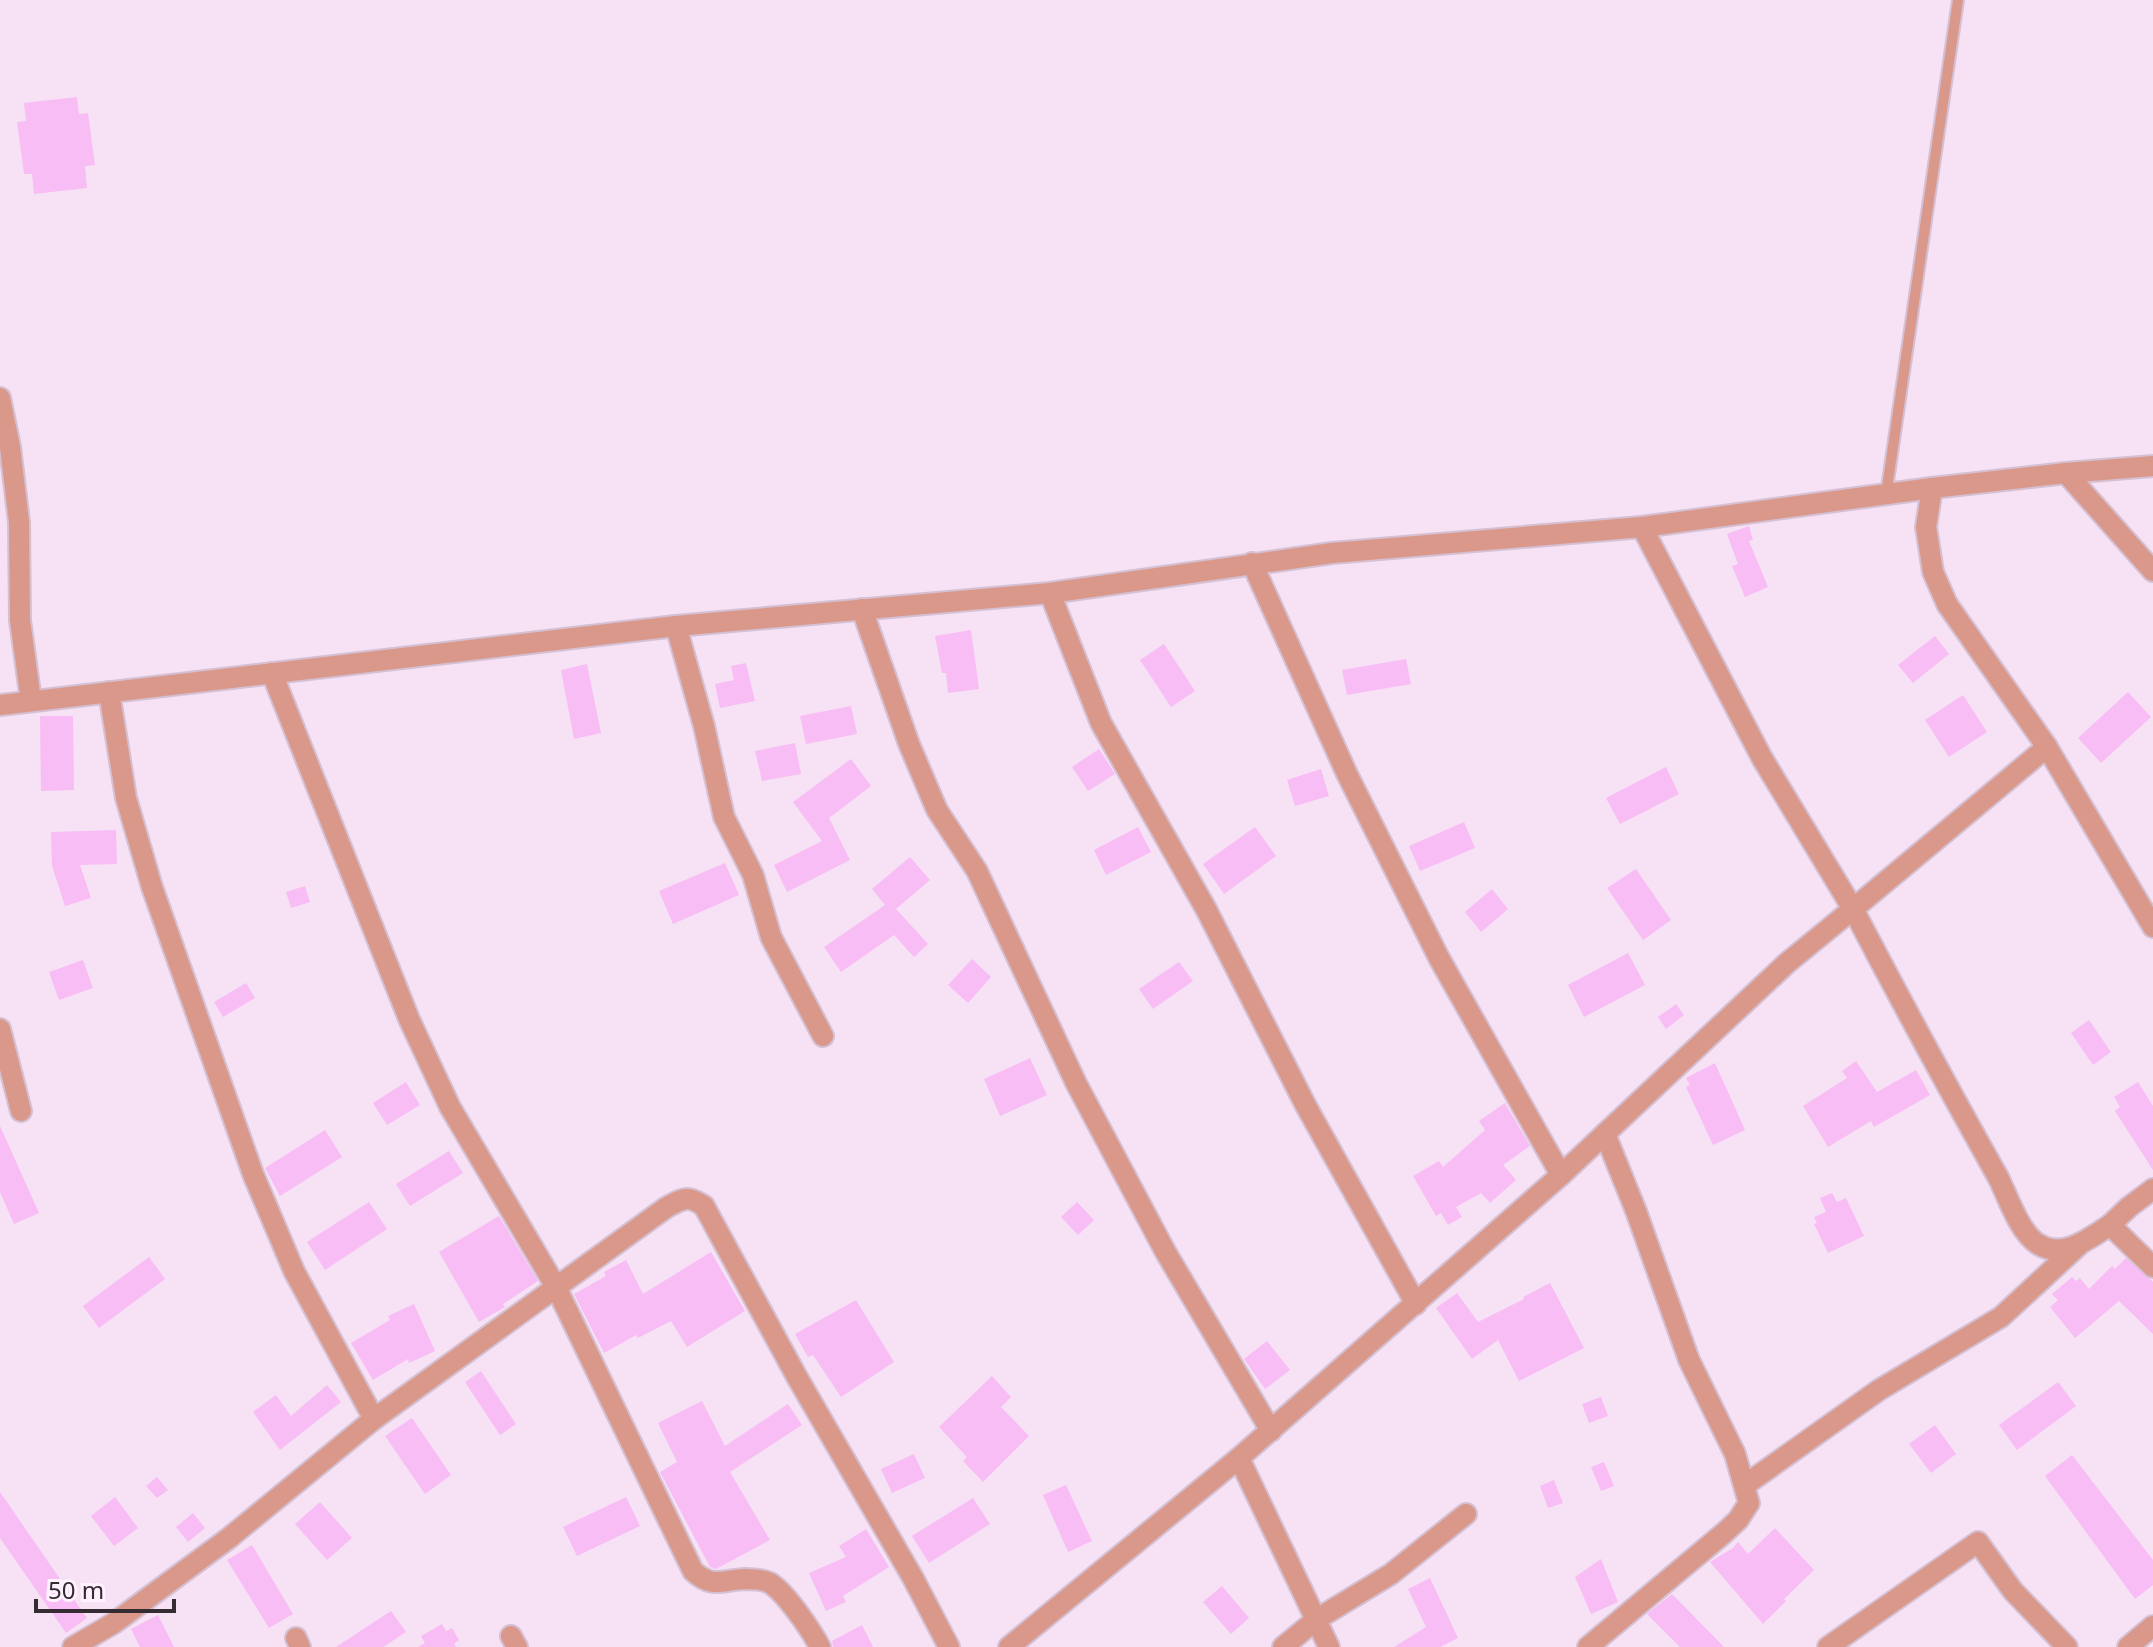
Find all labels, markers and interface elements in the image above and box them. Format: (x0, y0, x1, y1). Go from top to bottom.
scale bar (36, 1563, 174, 1613)
text: 50 m (48, 1573, 104, 1606)

